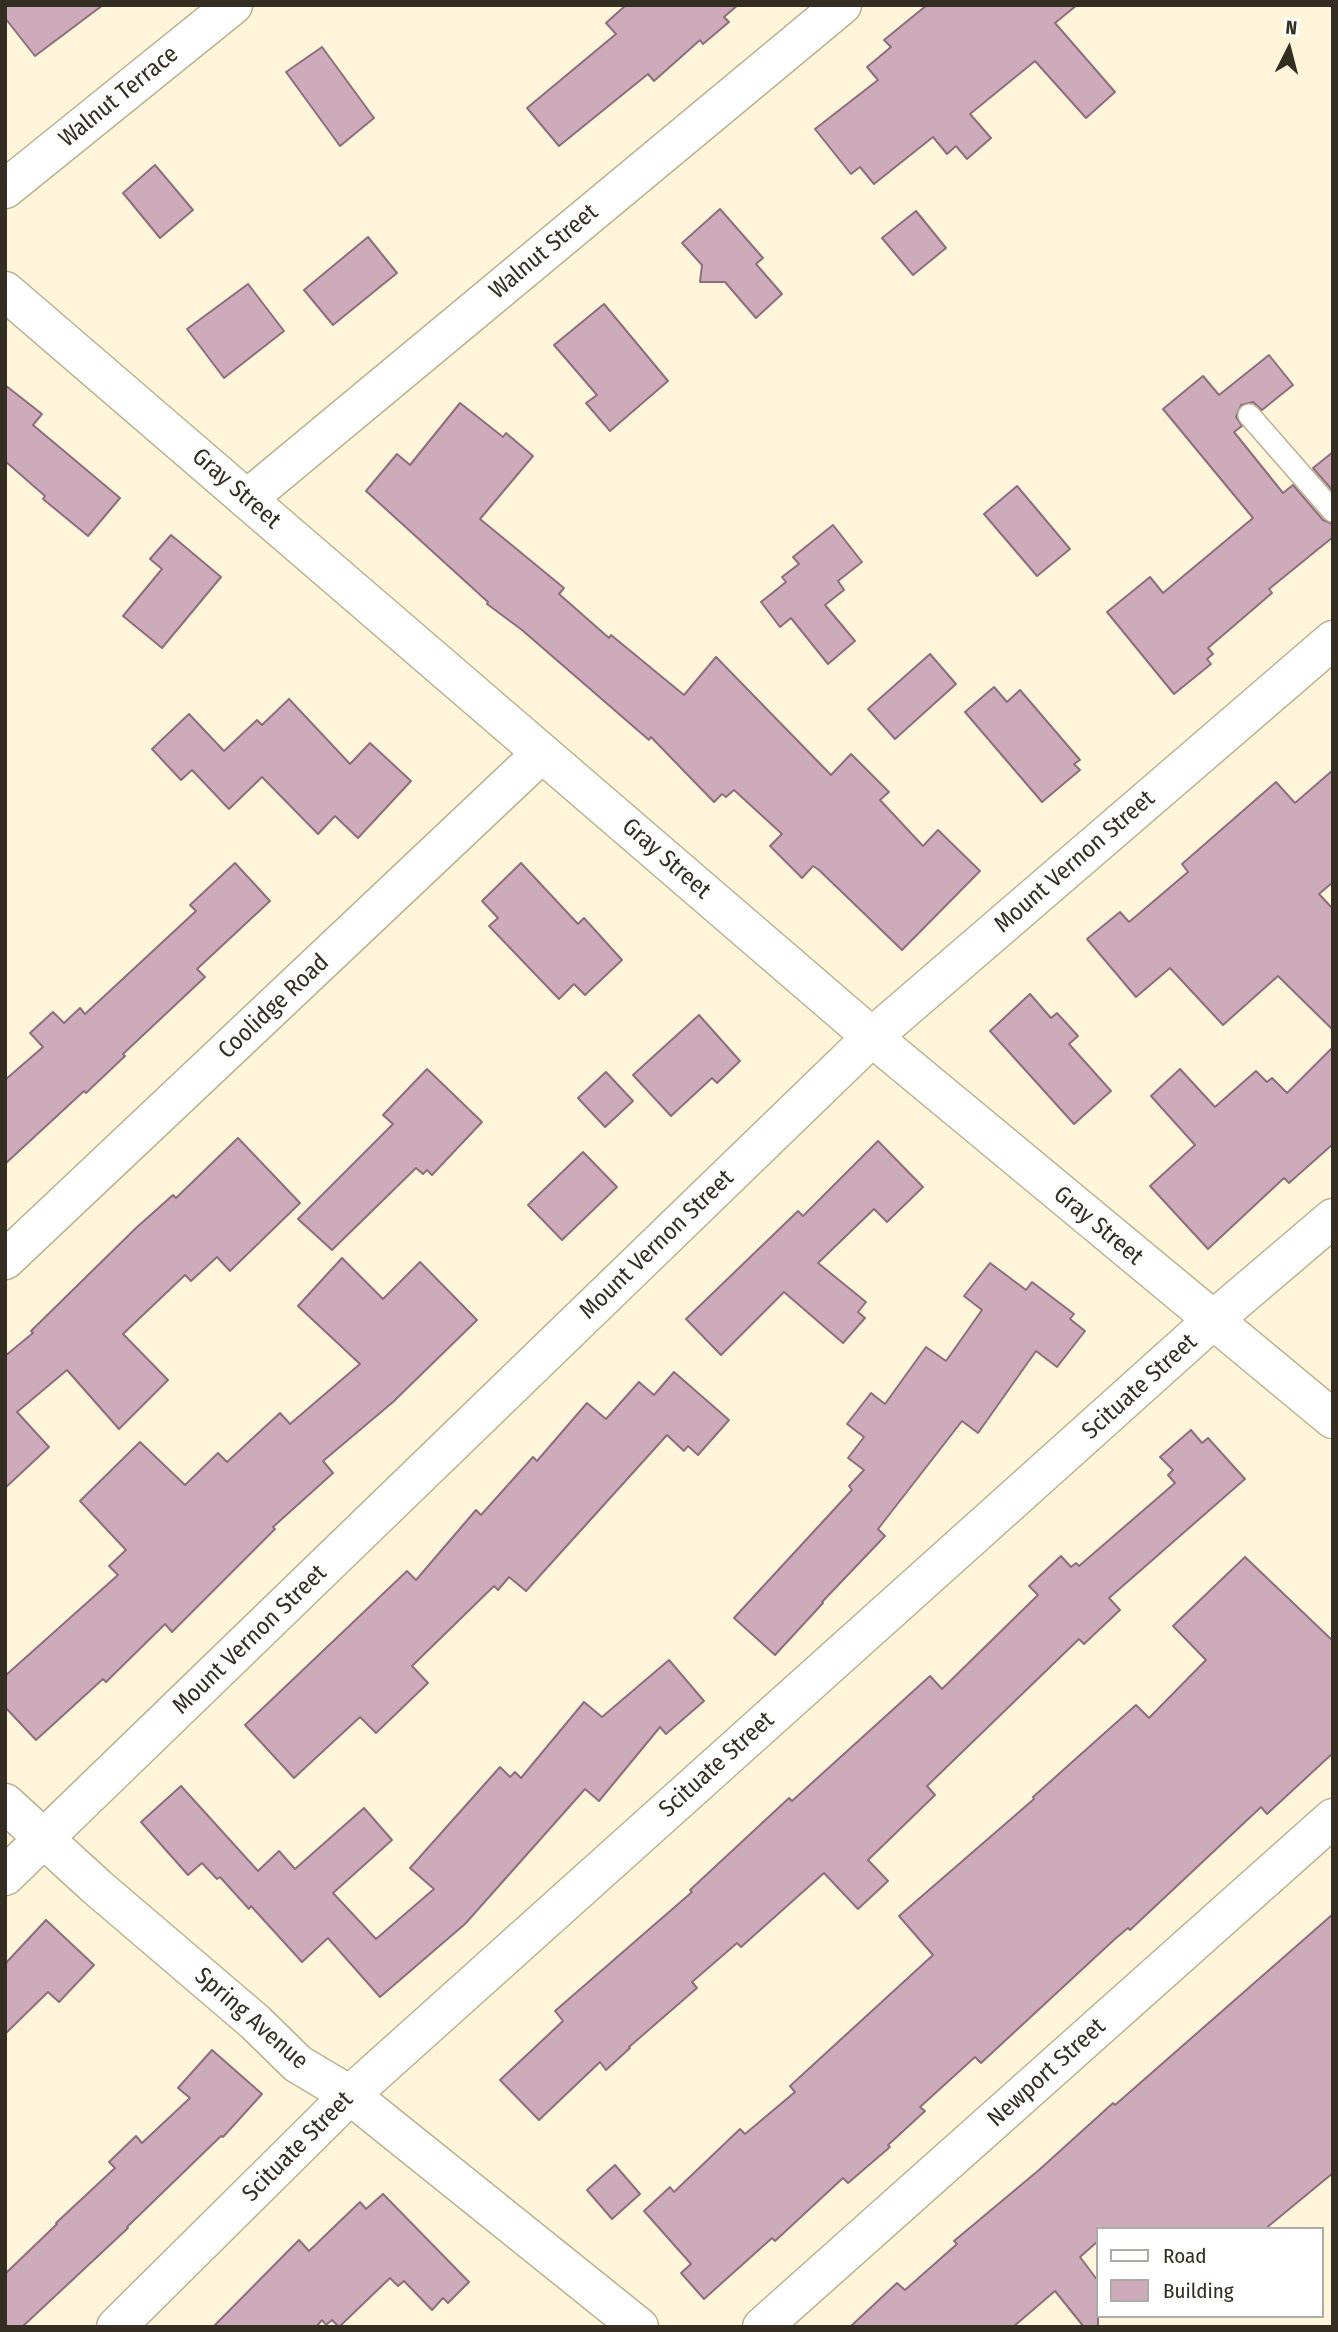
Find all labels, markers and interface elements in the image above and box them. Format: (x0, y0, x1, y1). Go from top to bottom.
north arrow (1254, 14, 1324, 84)
text: N (1284, 16, 1298, 40)
street label: Walnut Terrace (54, 40, 184, 154)
street label: Walnut Street (484, 198, 604, 306)
street label: Gray Street (186, 443, 286, 535)
street label: Mount Vernon Street (989, 785, 1161, 939)
street label: Gray Street (616, 813, 716, 905)
street label: Coolidge Road (213, 949, 335, 1065)
street label: Mount Vernon Street (574, 1164, 740, 1326)
street label: Gray Street (1047, 1180, 1149, 1272)
street label: Scituate Street (1077, 1328, 1203, 1446)
street label: Mount Vernon Street (167, 1559, 333, 1721)
street label: Scituate Street (654, 1706, 780, 1824)
street label: Spring Avenue (188, 1962, 314, 2076)
street label: Newport Street (982, 2013, 1112, 2133)
street label: Scituate Street (237, 2086, 359, 2208)
legend (1096, 2227, 1324, 2318)
text: Road (1163, 2243, 1207, 2269)
text: Building (1163, 2278, 1234, 2304)

